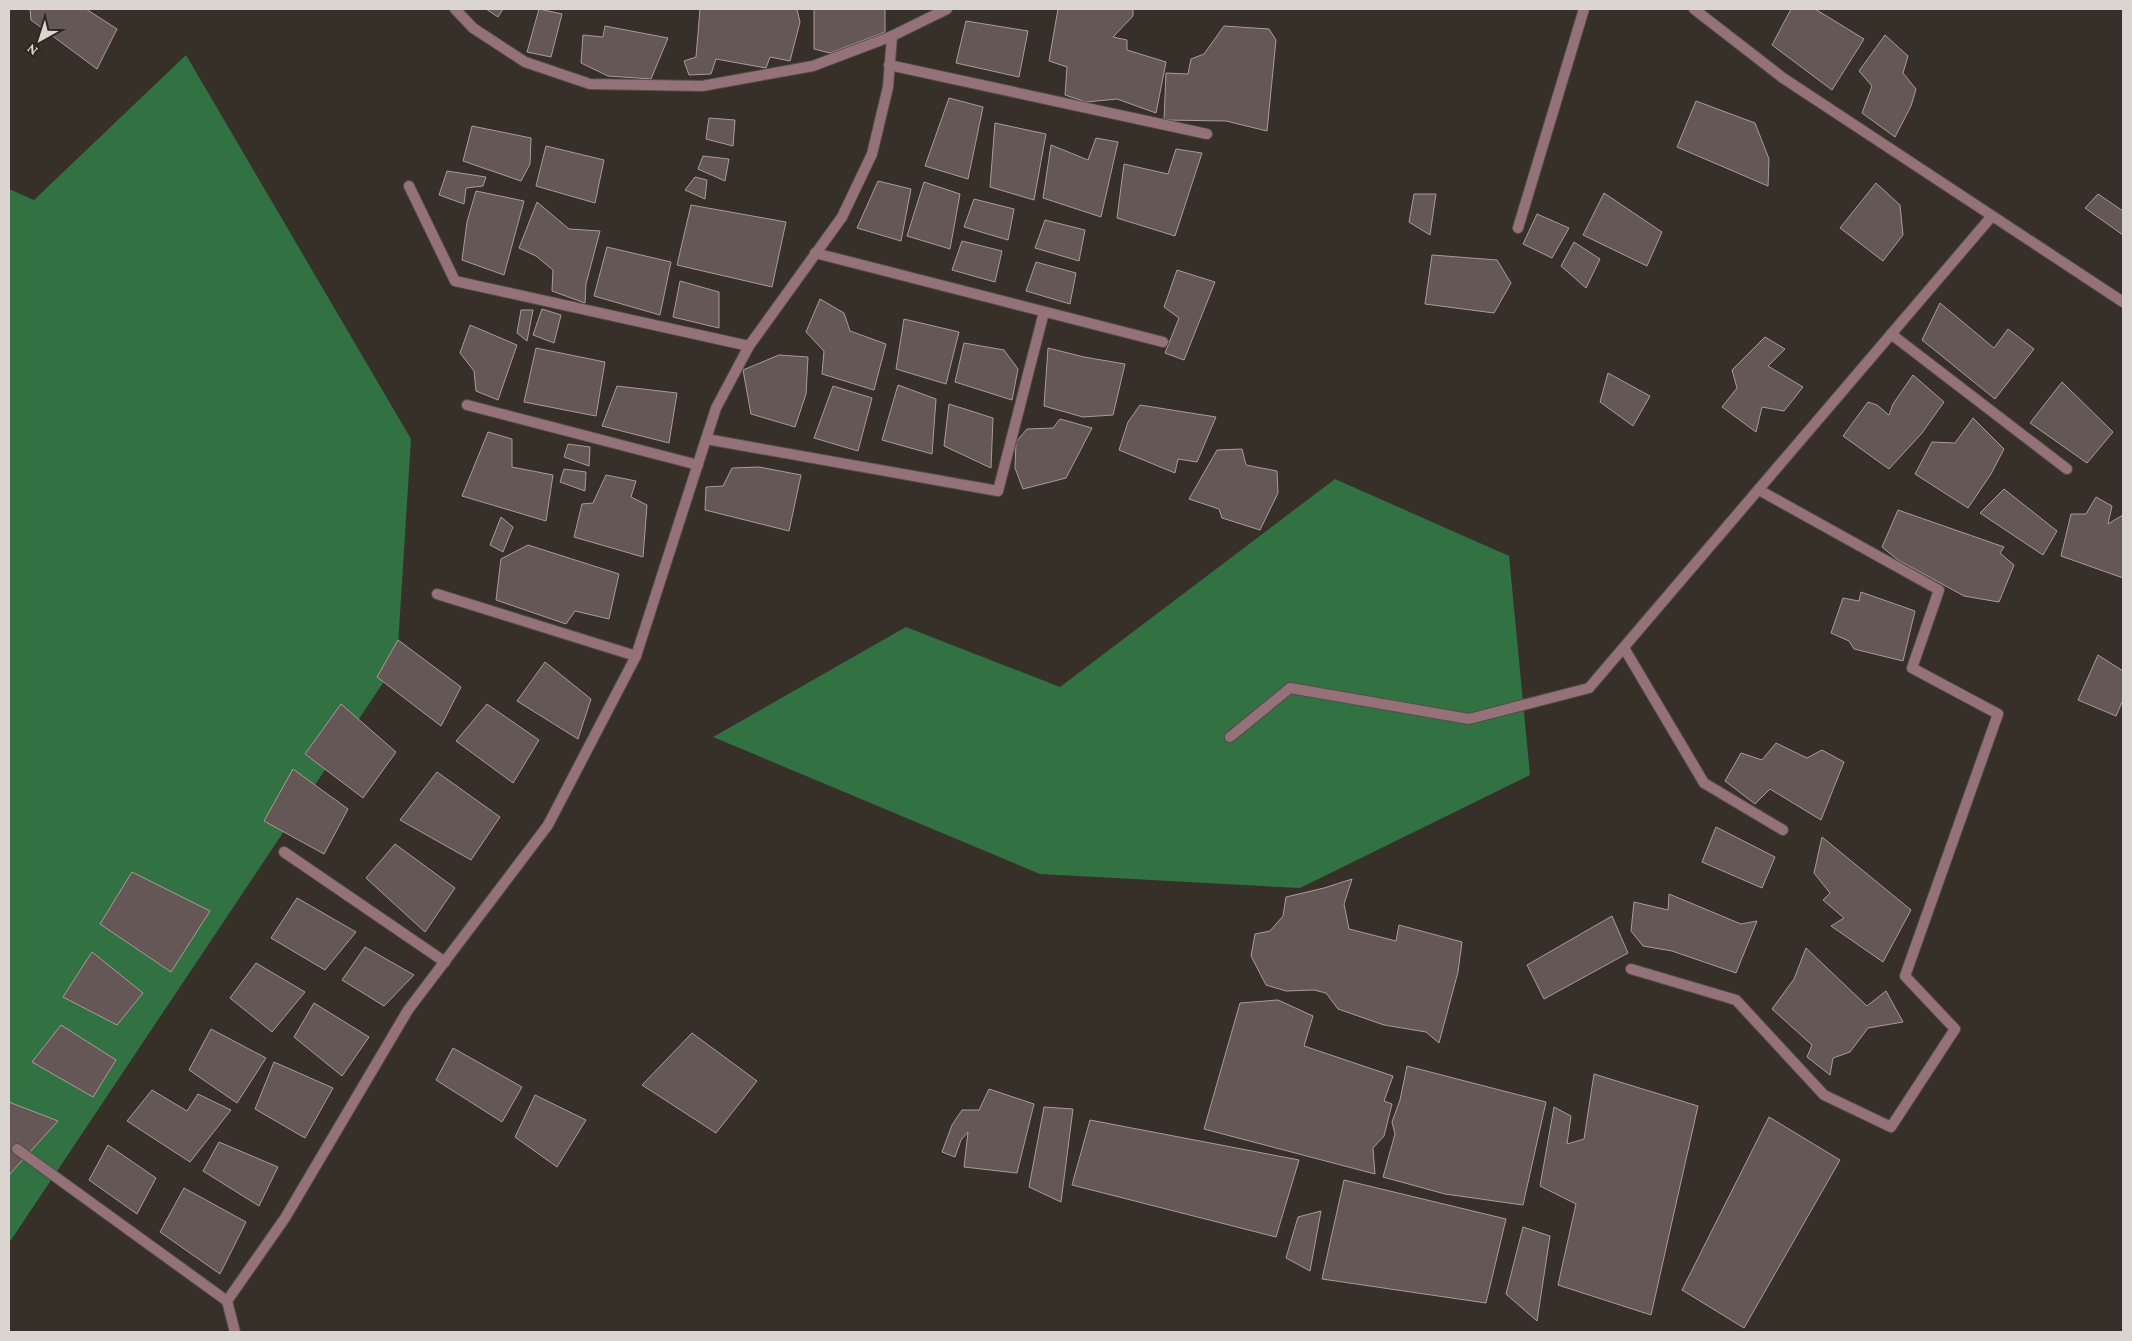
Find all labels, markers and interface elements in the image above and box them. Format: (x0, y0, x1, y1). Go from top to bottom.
north arrow (15, 15, 65, 65)
text: N (23, 41, 41, 59)

